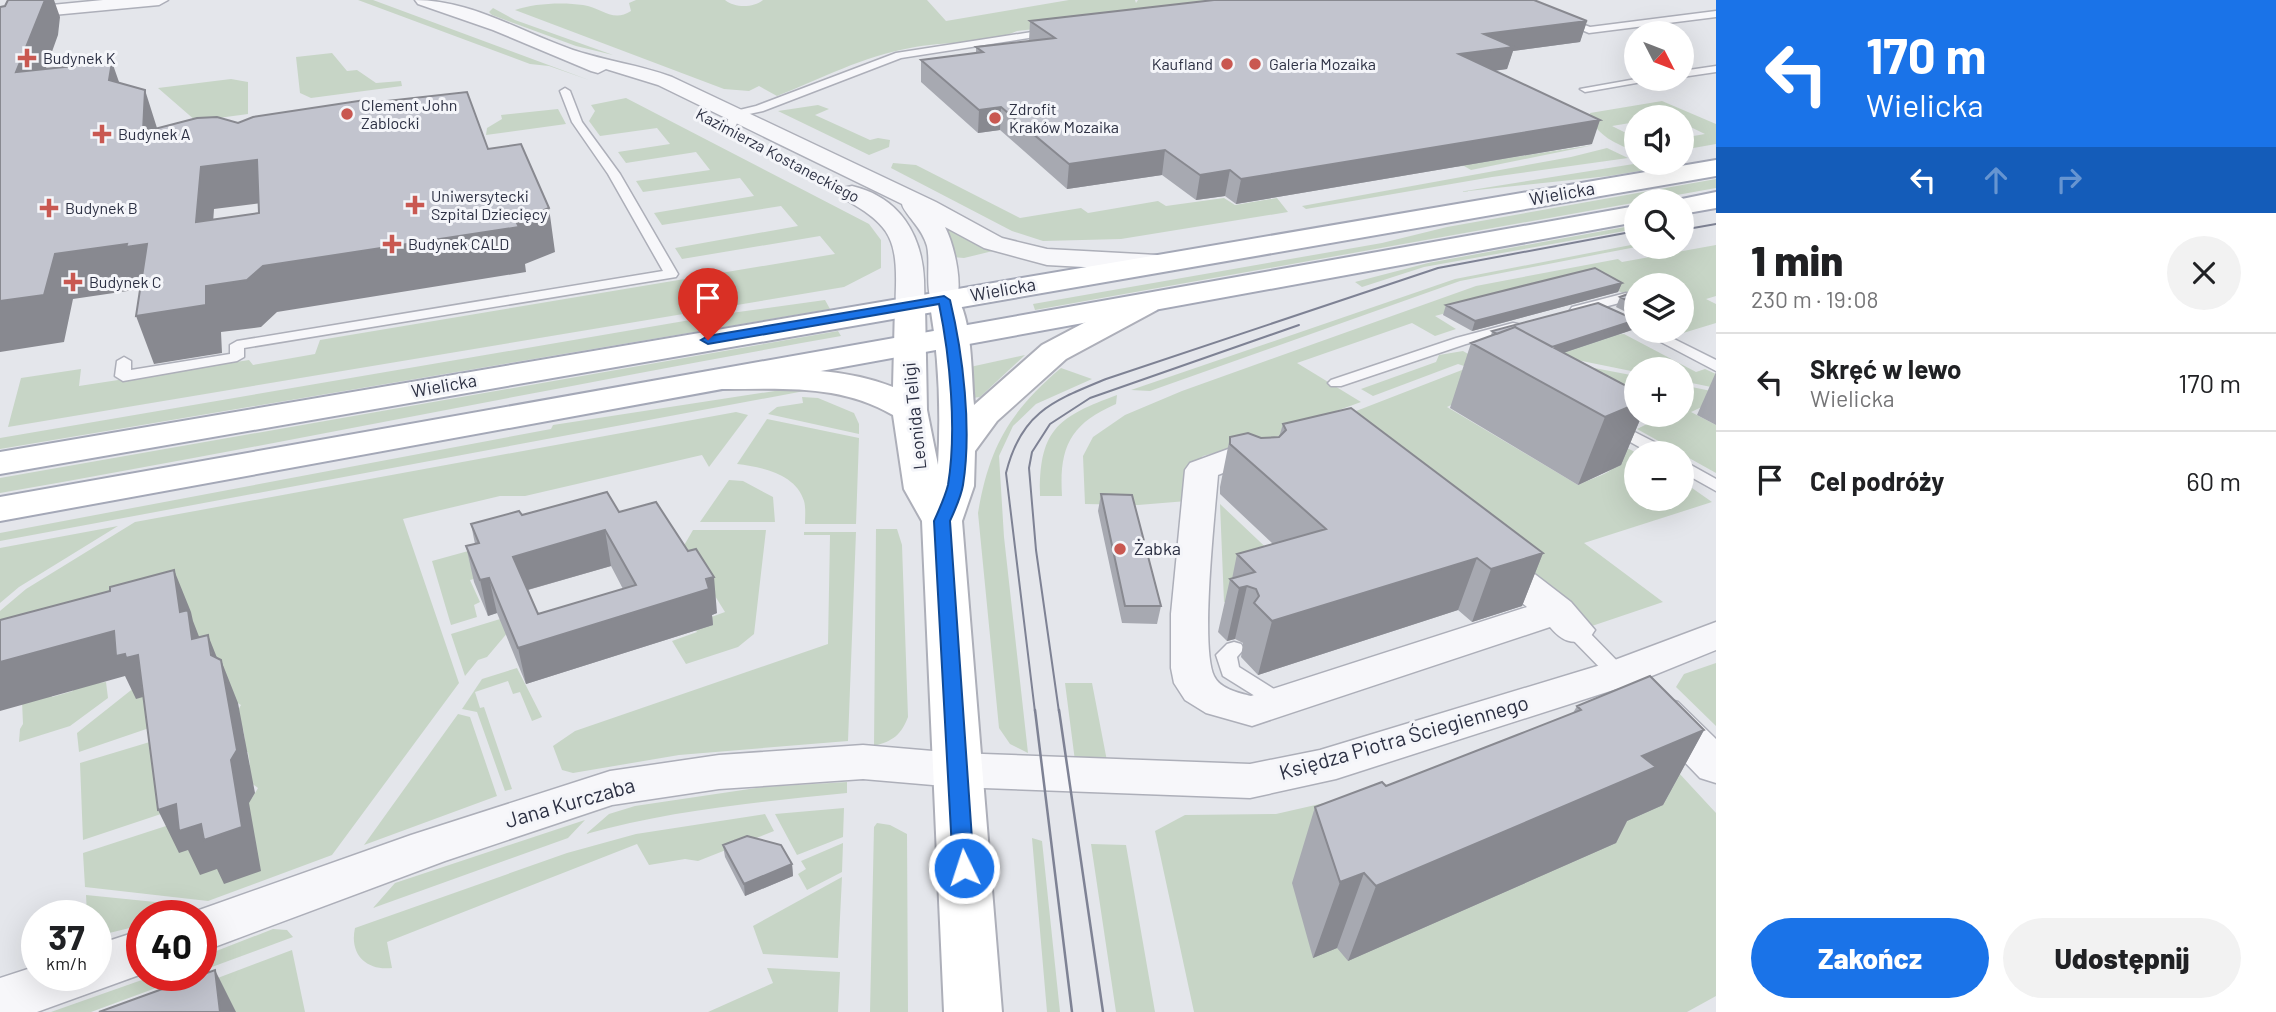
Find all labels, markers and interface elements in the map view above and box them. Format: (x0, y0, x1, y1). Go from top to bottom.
north arrow (1624, 21, 1694, 91)
map controls (1624, 21, 1694, 511)
text: 170 m (1866, 25, 1986, 84)
icon: left (1751, 28, 1842, 119)
marker: Budynek K (17, 48, 37, 68)
place label: Budynek K (43, 48, 116, 67)
place label: Kaufland (1152, 54, 1213, 73)
place label: Galeria Mozaika (1269, 54, 1376, 73)
marker: Kaufland (1219, 56, 1235, 72)
marker: Galeria Mozaika (1247, 56, 1263, 72)
text: Wielicka (1866, 85, 1984, 123)
place label: Clement John Zablocki (361, 95, 457, 132)
place label: Zdrofit Kraków Mozaika (1009, 99, 1119, 136)
street label: Kazimierza Kostaneckiego (693, 103, 863, 206)
button: sound (1624, 105, 1694, 175)
marker: Clement John Zablocki (339, 106, 355, 122)
marker: Zdrofit Kraków Mozaika (987, 110, 1003, 126)
marker: Budynek A (92, 124, 112, 144)
place label: Budynek A (118, 124, 191, 143)
icon: left (1904, 161, 1942, 199)
icon: ahead (1977, 161, 2015, 199)
icon: right (2050, 161, 2088, 199)
street label: Wielicka (1527, 176, 1596, 210)
place label: Uniwersytecki Szpital Dziecięcy (431, 186, 548, 223)
button: search (1624, 189, 1694, 259)
marker: Uniwersytecki Szpital Dziecięcy (405, 195, 425, 215)
marker: Budynek B (39, 198, 59, 218)
place label: Budynek B (65, 198, 138, 217)
marker: Budynek CALD (382, 234, 402, 254)
place label: Budynek CALD (408, 234, 509, 253)
text: 1 min (1751, 234, 1843, 284)
button: close (2167, 236, 2241, 310)
pin (678, 268, 738, 340)
marker: Budynek C (63, 272, 83, 292)
place label: Budynek C (89, 272, 161, 291)
street label: Wielicka (968, 272, 1037, 306)
button: layers (1624, 273, 1694, 343)
icon: arrive (689, 279, 727, 317)
text: 230 m · 19:08 (1751, 285, 1879, 313)
text: Skręć w lewo (1810, 353, 1962, 384)
button: + (1624, 357, 1694, 427)
street label: Leonida Teligi (897, 361, 931, 471)
icon: left (1751, 363, 1789, 401)
text: 170 m (2178, 367, 2241, 398)
street label: Wielicka (409, 368, 478, 402)
text: Wielicka (1810, 384, 1895, 412)
button: − (1624, 441, 1694, 511)
icon: arrive (1751, 461, 1789, 499)
text: Cel podróży (1810, 465, 1944, 496)
text: 60 m (2186, 465, 2241, 496)
place label: Żabka (1134, 537, 1181, 559)
marker: Żabka (1112, 541, 1128, 557)
street label: Księdza Piotra Ściegiennego (1276, 689, 1531, 784)
street label: Jana Kurczaba (502, 771, 637, 832)
position arrow (927, 831, 1001, 905)
speed limit sign: 40 (126, 900, 217, 991)
text: 37 (48, 915, 85, 957)
button: Zakończ (1751, 918, 1989, 998)
button: Udostępnij (2003, 918, 2241, 998)
text: km/h (46, 952, 87, 974)

